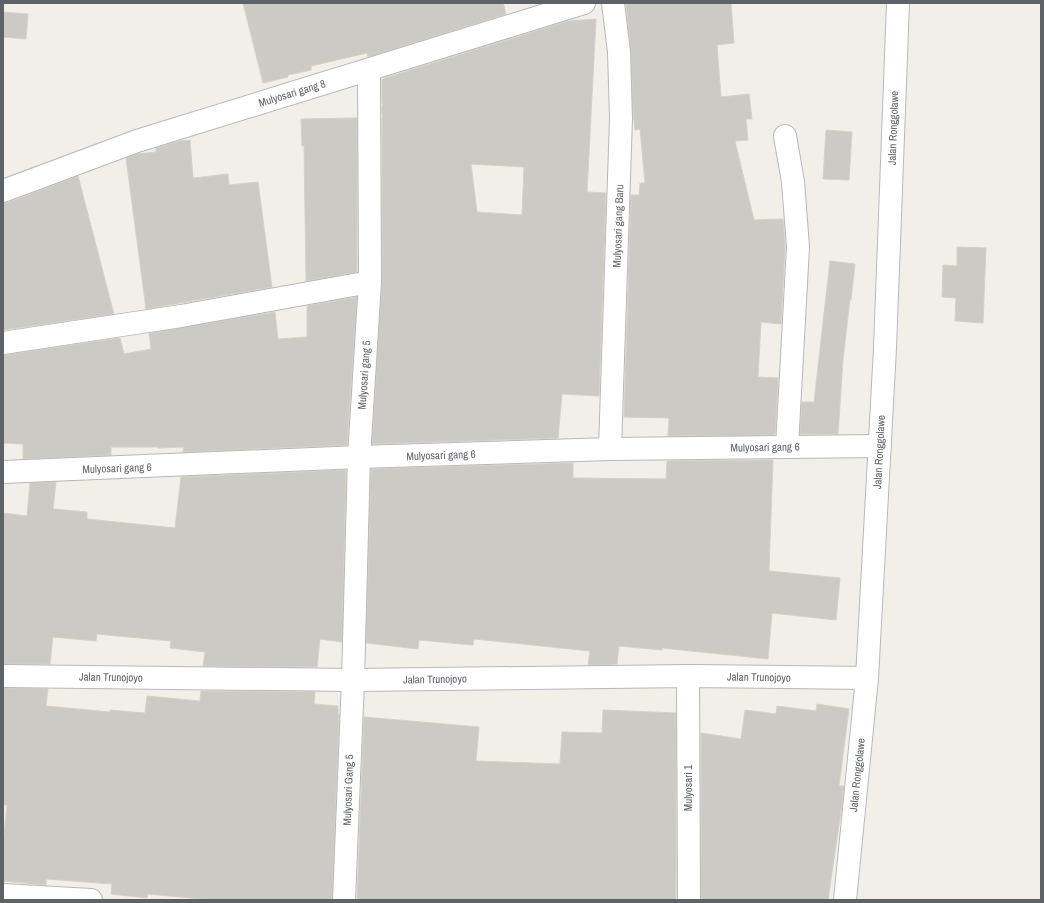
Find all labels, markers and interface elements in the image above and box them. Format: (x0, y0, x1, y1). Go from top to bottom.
street label: Mulyosari gang 8 (257, 76, 327, 110)
street label: Jalan Ronggolawe (885, 91, 901, 165)
street label: Mulyosari gang Baru (610, 184, 626, 268)
street label: Mulyosari gang 5 (355, 340, 373, 410)
street label: Jalan Ronggolawe (870, 415, 888, 489)
street label: Mulyosari gang 6 (730, 439, 800, 455)
street label: Mulyosari gang 6 (406, 447, 476, 463)
street label: Mulyosari gang 6 (82, 460, 152, 476)
street label: Jalan Trunojoyo (79, 669, 143, 685)
street label: Jalan Trunojoyo (727, 669, 791, 685)
street label: Jalan Trunojoyo (403, 671, 467, 687)
street label: Jalan Ronggolawe (846, 737, 868, 813)
street label: Mulyosari Gang 5 (340, 754, 356, 826)
street label: Mulyosari 1 (681, 765, 695, 811)

